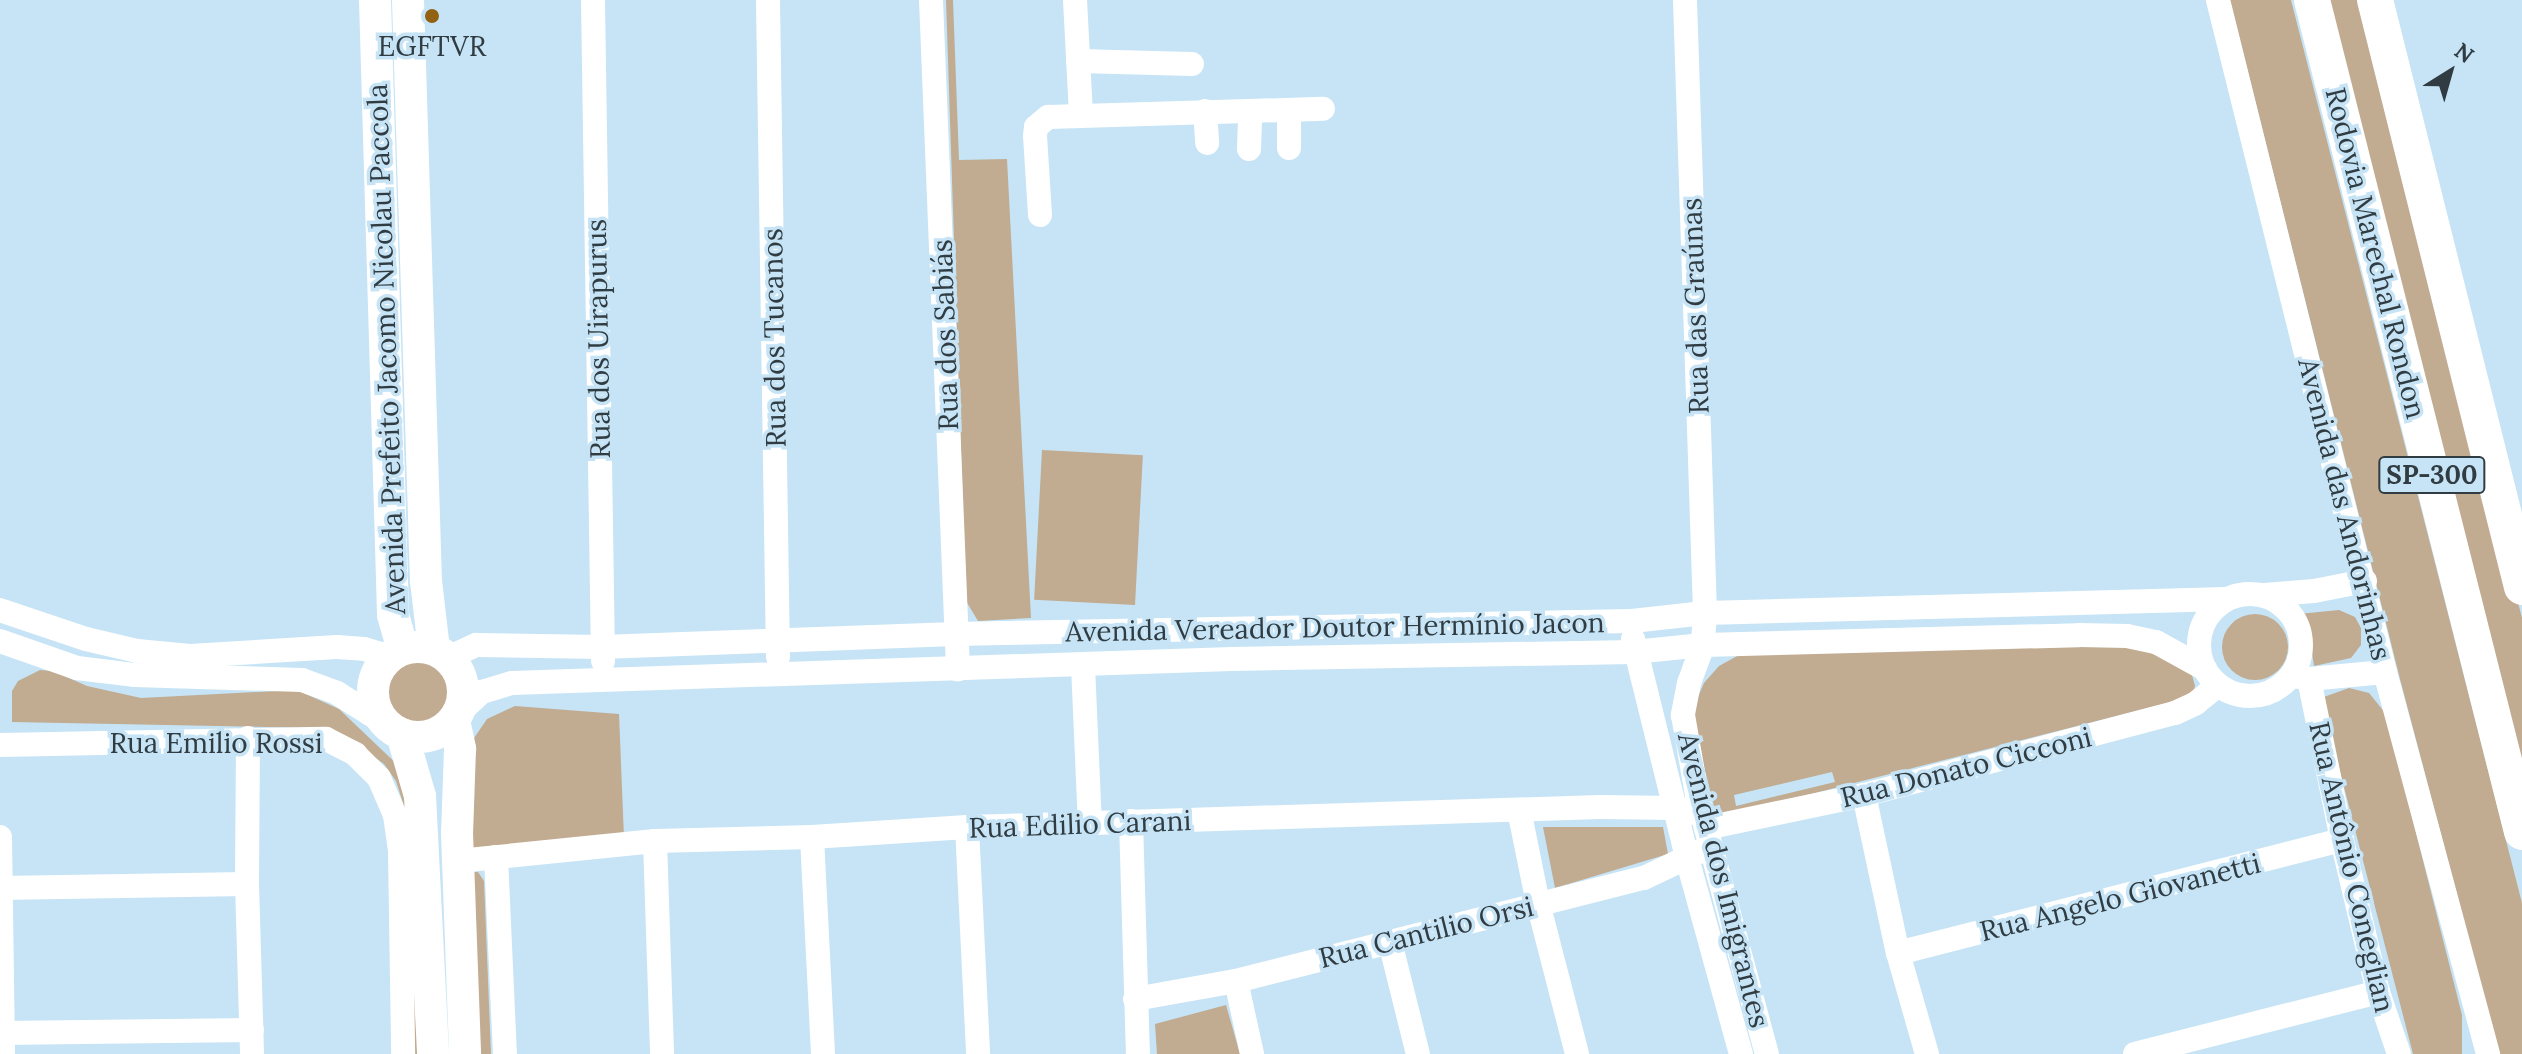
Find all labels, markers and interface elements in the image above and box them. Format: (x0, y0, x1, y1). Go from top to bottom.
marker: EGFTVR (423, 7, 441, 25)
place label: EGFTVR (378, 29, 486, 63)
north arrow (2410, 32, 2490, 112)
text: N (2449, 37, 2480, 69)
street label: Avenida Prefeito Jacomo Nicolau Paccola (360, 83, 412, 615)
street label: Rodovia Marechal Rondon (2319, 84, 2433, 422)
street label: Rua das Graúnas (1674, 197, 1716, 415)
street label: Rua dos Uirapurus (579, 219, 617, 459)
street label: Rua dos Tucanos (755, 228, 793, 448)
street label: Rua dos Sabiás (925, 239, 965, 431)
street label: Avenida das Andorinhas (2291, 355, 2399, 663)
road number: SP-300 (2378, 453, 2486, 497)
street label: Avenida Vereador Doutor Hermínio Jacon (1065, 605, 1605, 649)
street label: Rua Antônio Coneglian (2302, 718, 2402, 1016)
street label: Rua Donato Cicconi (1837, 720, 2095, 814)
street label: Rua Emilio Rossi (109, 726, 323, 760)
street label: Avenida dos Imigrantes (1671, 729, 1777, 1031)
street label: Rua Edilio Carani (968, 803, 1192, 845)
street label: Rua Angelo Giovanetti (1976, 846, 2264, 948)
street label: Rua Cantilio Orsi (1315, 889, 1537, 975)

